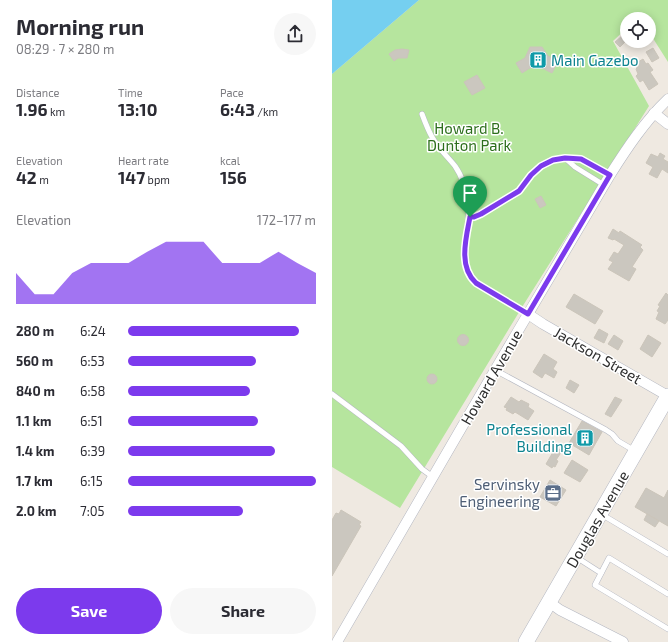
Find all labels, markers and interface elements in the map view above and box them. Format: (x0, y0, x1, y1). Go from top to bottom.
map controls (620, 12, 656, 48)
button: locate (620, 12, 656, 48)
text: Morning run (16, 13, 144, 39)
button: share (274, 13, 316, 55)
text: 08:29 · 7 × 280 m (16, 41, 114, 57)
building icon: Main Gazebo (528, 50, 548, 70)
place label: Main Gazebo (551, 51, 639, 69)
text: Distance (16, 86, 59, 99)
text: Time (118, 86, 143, 99)
text: Pace (220, 86, 244, 99)
text: 1.96 (16, 99, 48, 119)
text: 13:10 (118, 99, 157, 119)
text: 6:43 (220, 99, 255, 119)
text: km (48, 105, 65, 118)
text: /km (255, 105, 278, 118)
park label: Howard B. Dunton Park (427, 119, 511, 154)
text: Elevation (16, 154, 63, 167)
text: Heart rate (118, 154, 169, 167)
text: kcal (220, 154, 240, 167)
text: 42 (16, 167, 37, 187)
text: 147 (118, 167, 145, 187)
text: 156 (220, 167, 247, 187)
text: m (37, 173, 49, 186)
text: bpm (145, 173, 170, 186)
pin (453, 176, 487, 217)
icon: arrive (459, 182, 481, 204)
text: Elevation (16, 212, 71, 228)
text: 172–177 m (257, 212, 316, 228)
text: 280 m (16, 323, 54, 339)
text: 6:24 (80, 323, 106, 339)
street label: Jackson Street (551, 323, 645, 387)
street label: Howard Avenue (457, 326, 525, 428)
text: 560 m (16, 353, 53, 369)
text: 6:53 (80, 353, 105, 369)
text: 840 m (16, 383, 55, 399)
text: 6:58 (80, 383, 105, 399)
text: 1.1 km (16, 413, 51, 429)
text: 6:51 (80, 413, 103, 429)
place label: Professional Building (486, 420, 573, 455)
building icon: Professional Building (575, 428, 595, 448)
text: 1.4 km (16, 443, 55, 459)
text: 6:39 (80, 443, 105, 459)
street label: Douglas Avenue (562, 467, 632, 571)
text: 1.7 km (16, 473, 53, 489)
text: 6:15 (80, 473, 103, 489)
place label: Servinsky Engineering (459, 475, 541, 510)
office icon: Servinsky Engineering (543, 483, 563, 503)
text: 2.0 km (16, 503, 56, 519)
text: 7:05 (80, 503, 105, 519)
button: Save (16, 588, 162, 634)
button: Share (170, 588, 316, 634)

